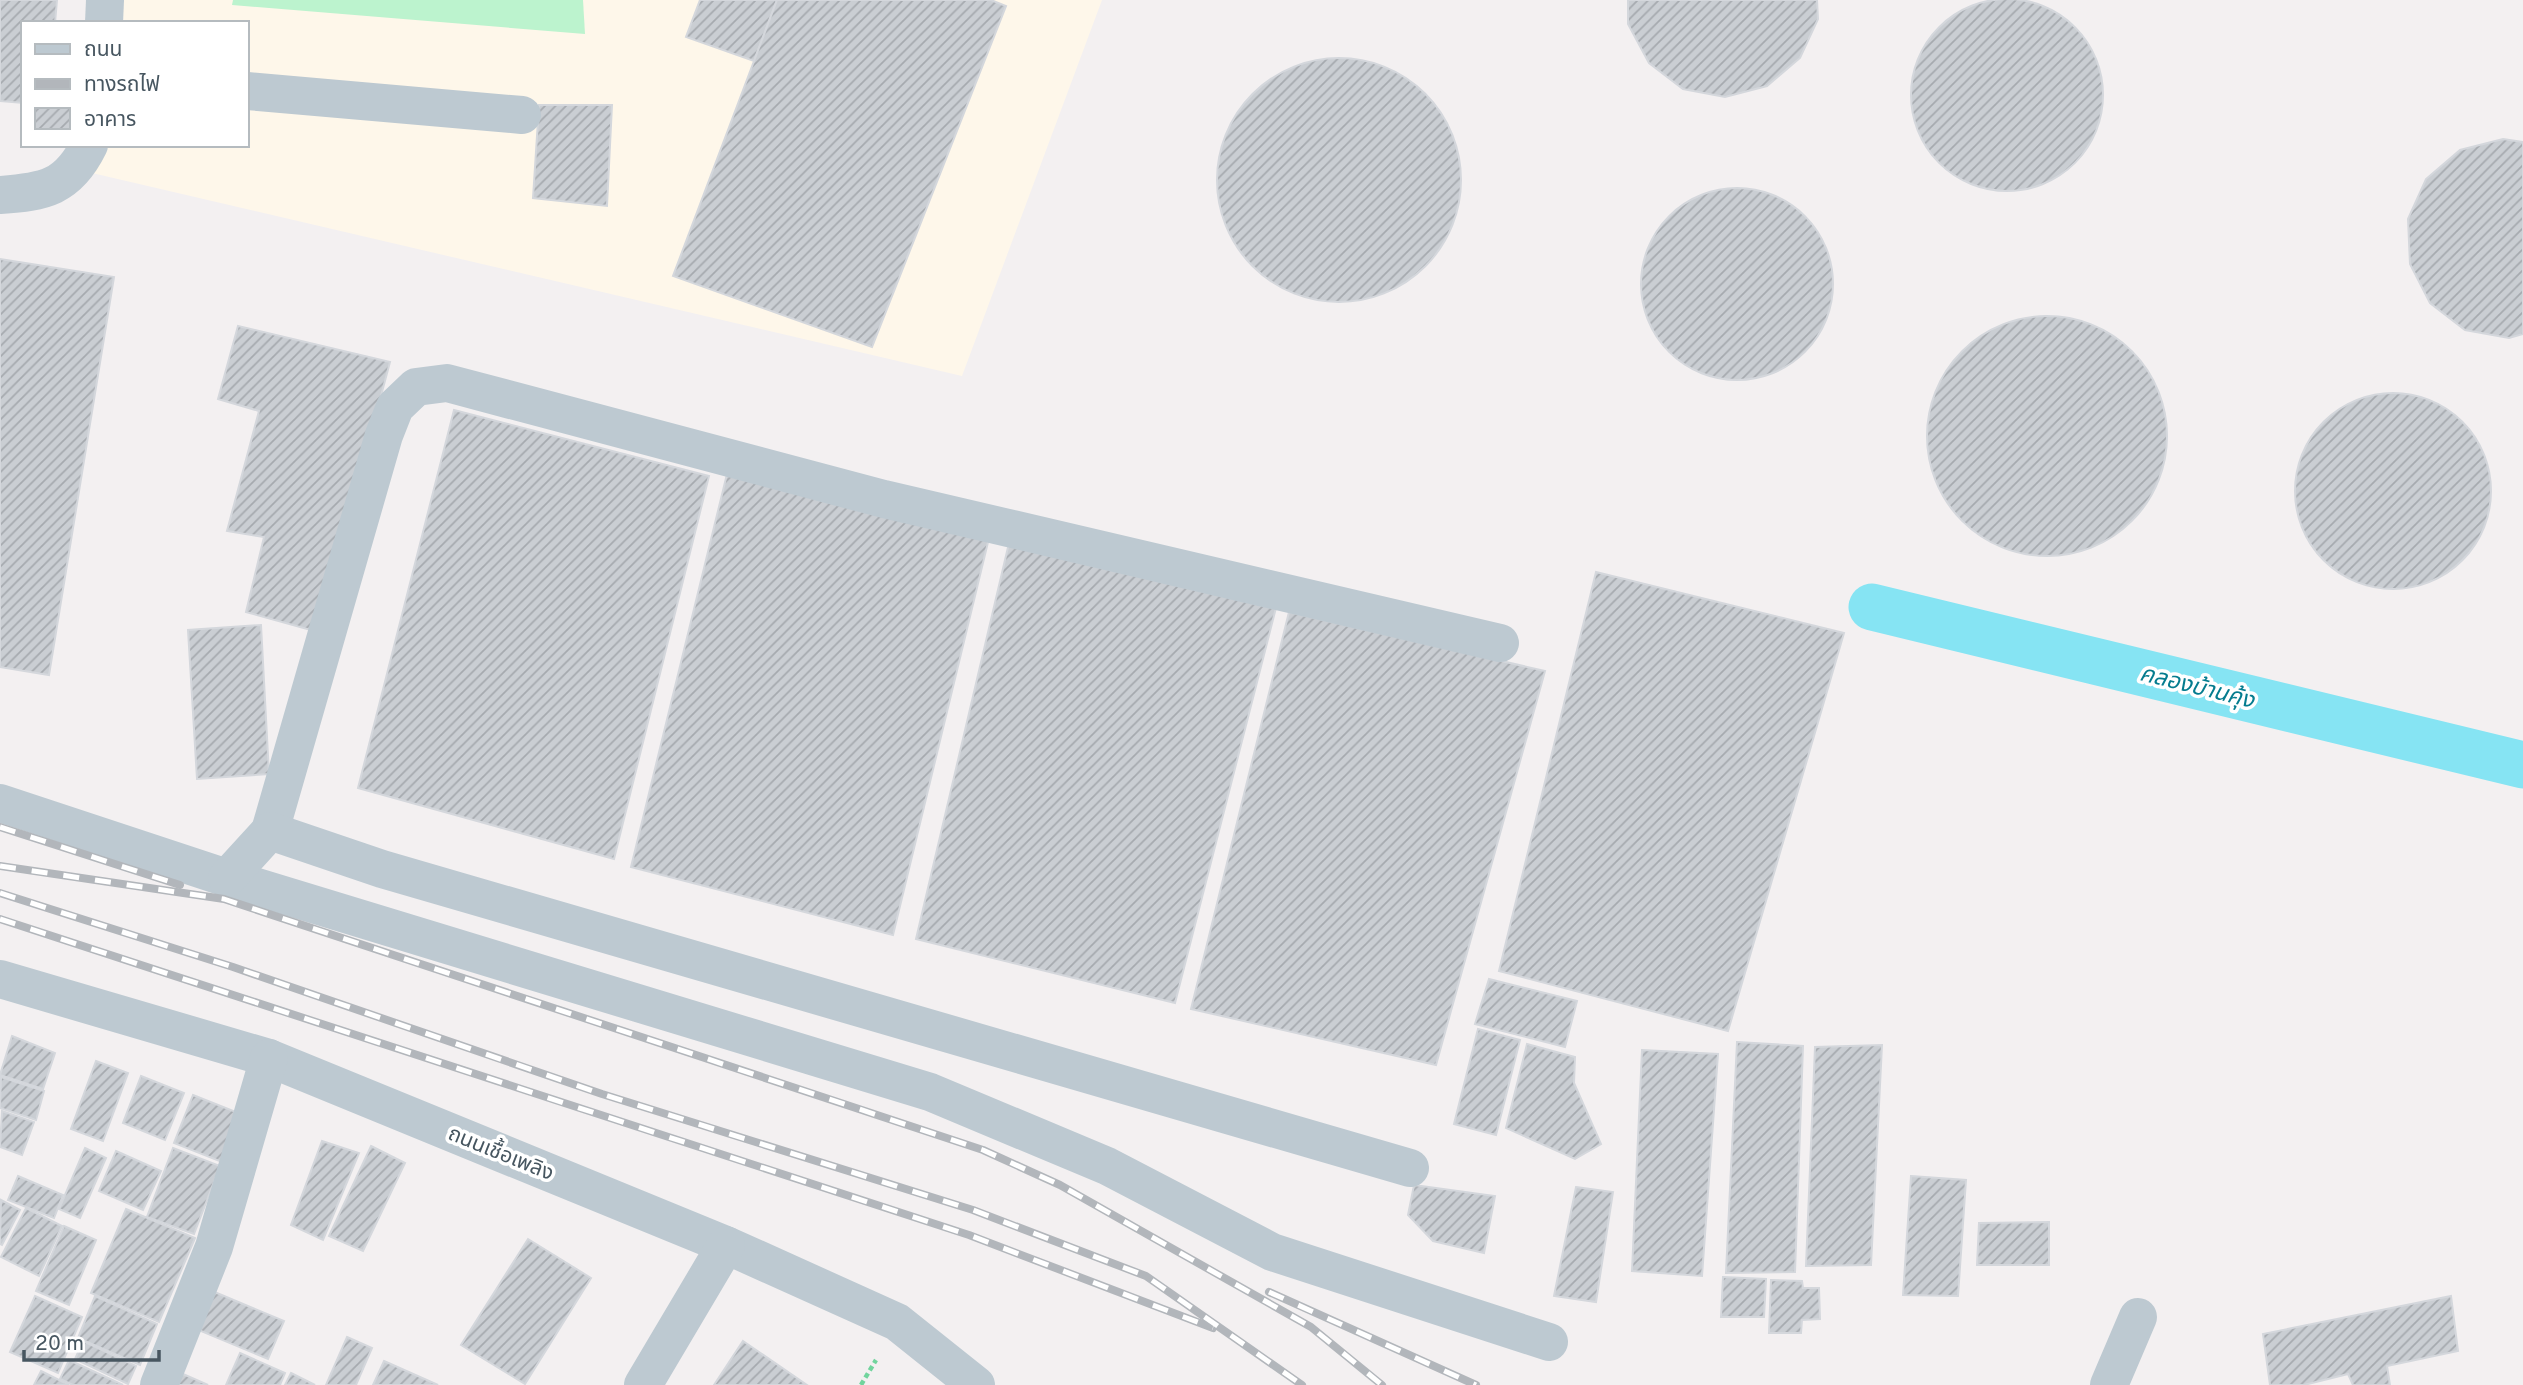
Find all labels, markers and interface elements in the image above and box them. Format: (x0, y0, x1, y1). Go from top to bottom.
legend (21, 21, 248, 147)
text: ถนน (84, 37, 122, 64)
text: ทางรถไฟ (84, 72, 160, 99)
text: อาคาร (84, 107, 136, 134)
water label: คลองบ้านคุ้ง (2136, 660, 2258, 717)
street label: ถนนเชื้อเพลิง (444, 1118, 558, 1188)
scale bar (24, 1318, 159, 1362)
text: 20 m (35, 1331, 84, 1358)

